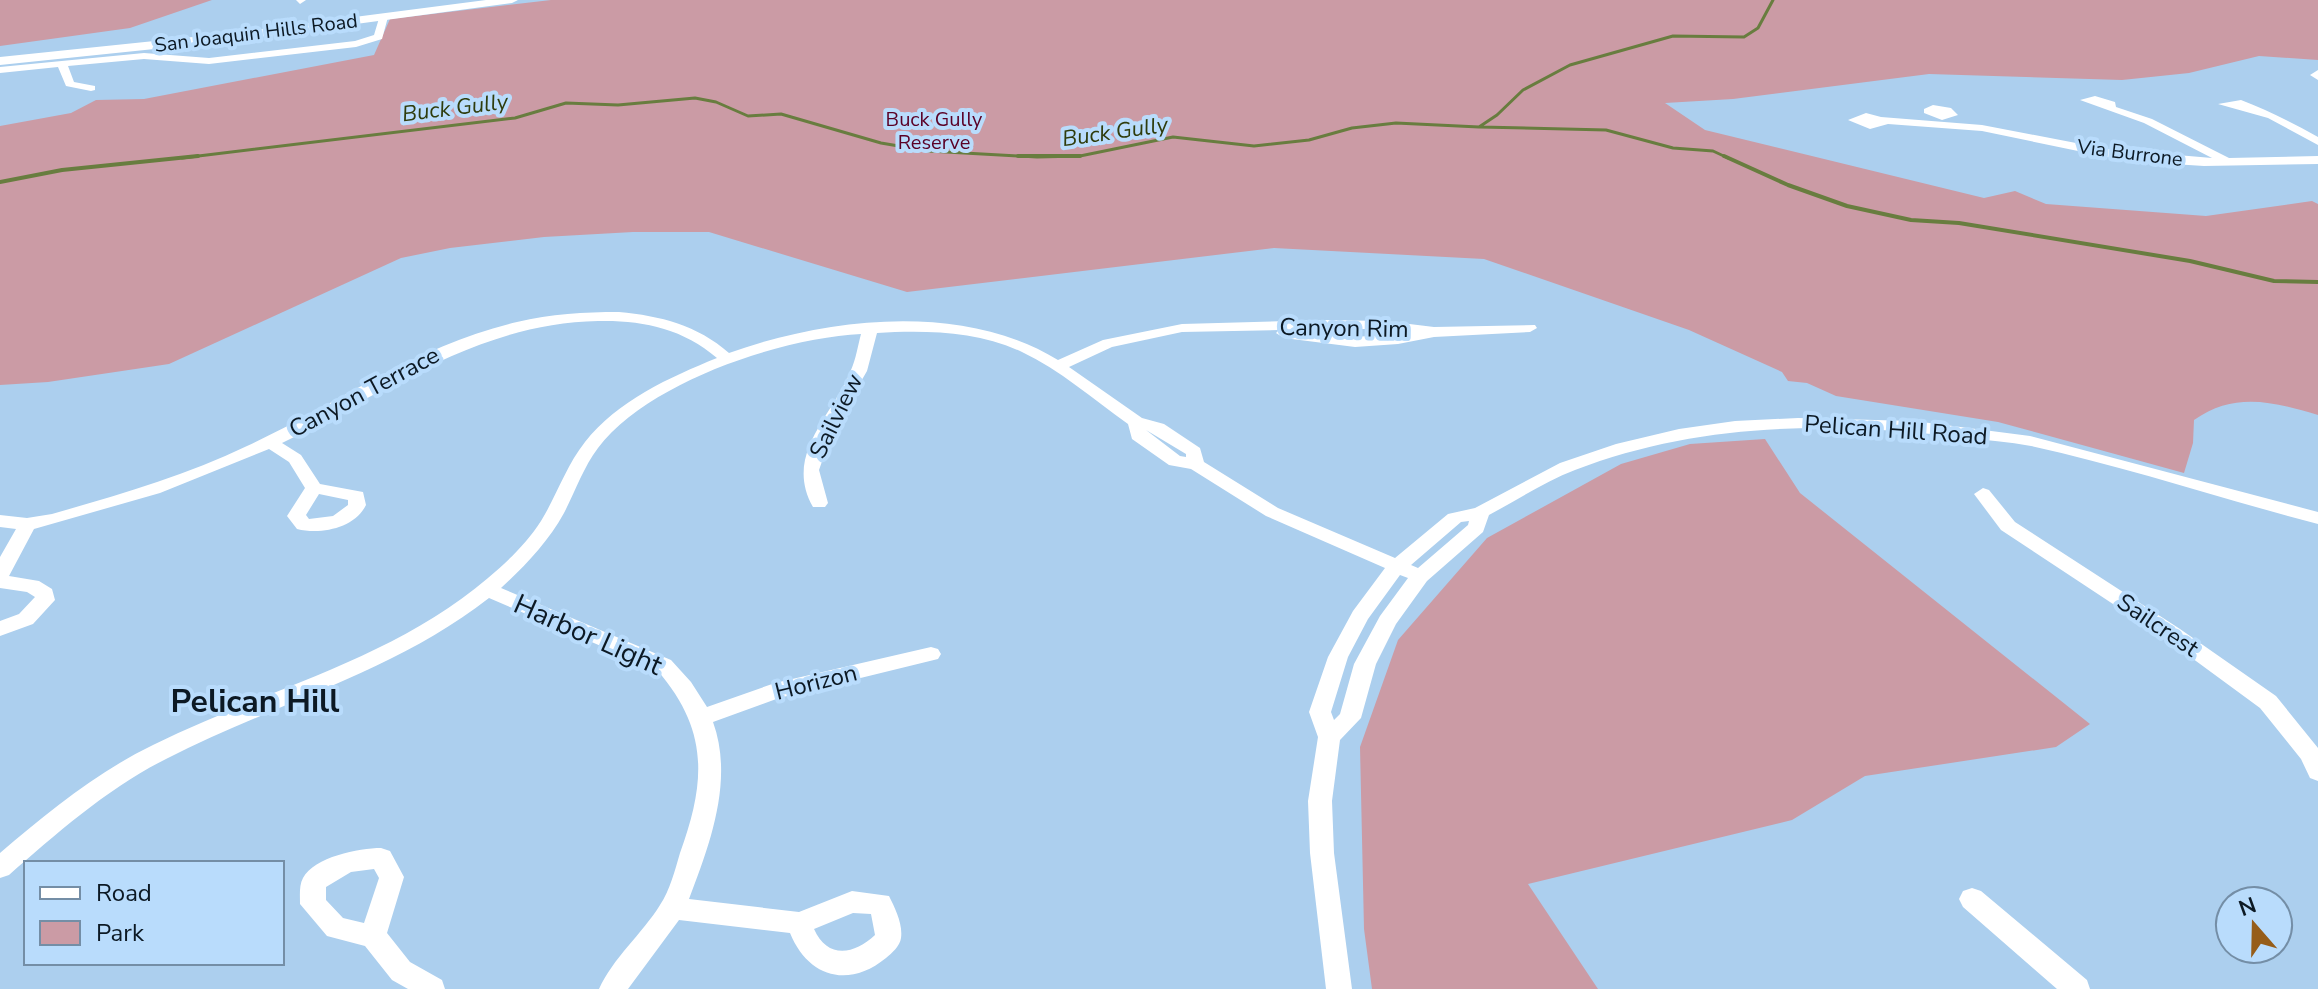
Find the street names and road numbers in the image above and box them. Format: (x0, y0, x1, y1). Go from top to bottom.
street label: San Joaquin Hills Road (153, 7, 359, 59)
street label: Via Burrone (2075, 133, 2184, 173)
street label: Canyon Rim (1279, 311, 1409, 345)
street label: Canyon Terrace (283, 339, 445, 445)
street label: Sailview (802, 368, 870, 464)
street label: Pelican Hill Road (1803, 408, 1989, 452)
street label: Harbor Light (508, 585, 669, 685)
street label: Sailcrest (2111, 586, 2206, 664)
street label: Horizon (772, 656, 860, 708)

